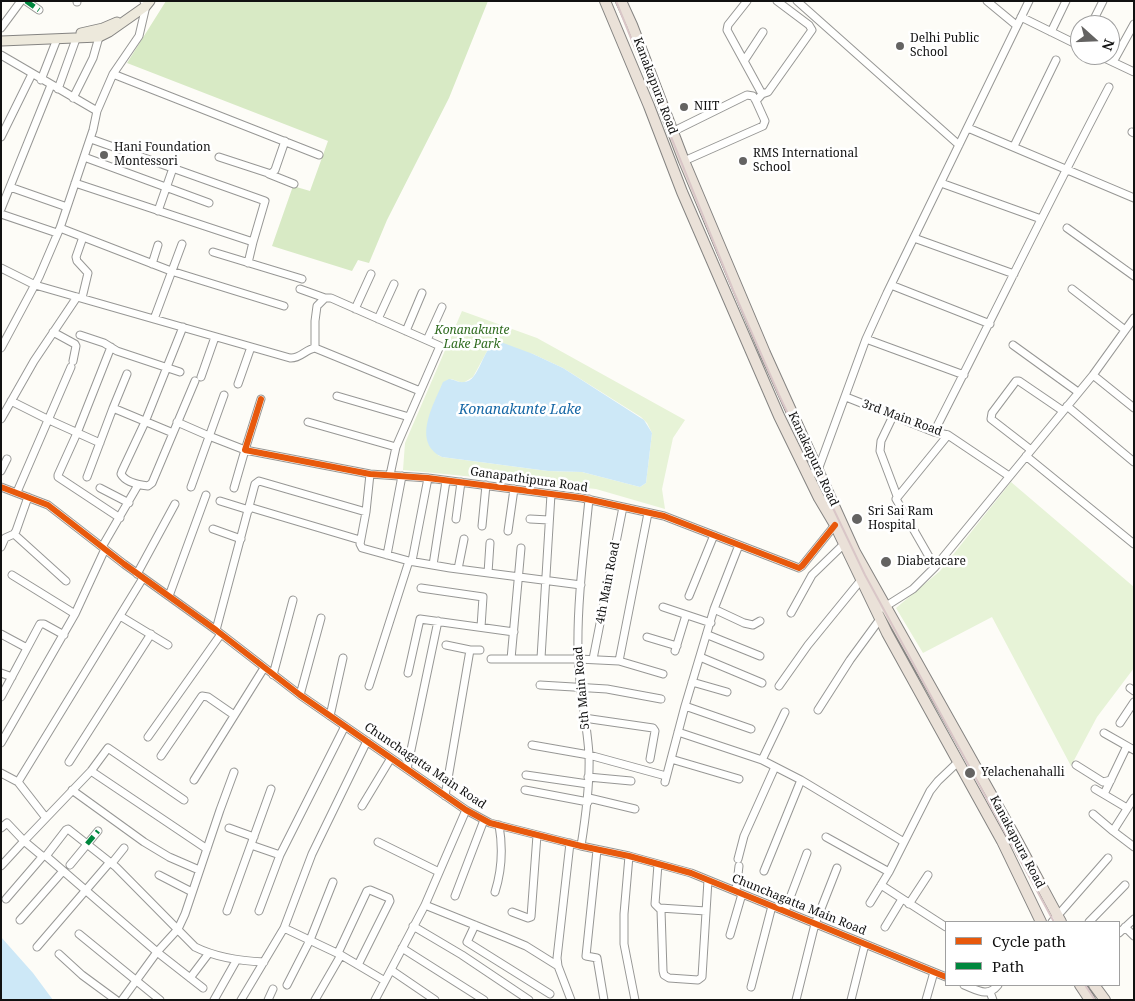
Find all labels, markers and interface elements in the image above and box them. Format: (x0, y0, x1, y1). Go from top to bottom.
north arrow (1070, 15, 1120, 65)
place label: Delhi Public School (910, 32, 979, 60)
street label: Kanakapura Road (630, 36, 680, 136)
text: N (1098, 37, 1119, 53)
marker: Delhi Public School (894, 40, 906, 52)
place label: NIIT (694, 100, 719, 114)
marker: NIIT (678, 101, 690, 113)
place label: Hani Foundation Montessori (114, 141, 211, 169)
place label: RMS International School (753, 147, 858, 175)
marker: Hani Foundation Montessori (98, 149, 110, 161)
marker: RMS International School (737, 155, 749, 167)
park label: Konanakunte Lake Park (435, 324, 509, 352)
street label: 3rd Main Road (860, 397, 944, 439)
water label: Konanakunte Lake (459, 402, 581, 418)
street label: Kanakapura Road (785, 409, 841, 509)
street label: Ganapathipura Road (469, 465, 589, 495)
place label: Sri Sai Ram Hospital (868, 505, 933, 533)
marker: Sri Sai Ram Hospital (850, 512, 864, 526)
street label: 4th Main Road (593, 541, 623, 625)
marker: Diabetacare (879, 555, 893, 569)
place label: Diabetacare (897, 555, 966, 569)
street label: 5th Main Road (571, 646, 593, 730)
street label: Chunchagatta Main Road (361, 720, 489, 812)
marker: Yelachenahalli (963, 766, 977, 780)
place label: Yelachenahalli (981, 766, 1065, 780)
street label: Kanakapura Road (987, 793, 1047, 891)
street label: Chunchagatta Main Road (730, 871, 868, 939)
legend (945, 921, 1120, 986)
text: Cycle path (992, 931, 1066, 951)
text: Path (992, 956, 1024, 976)

